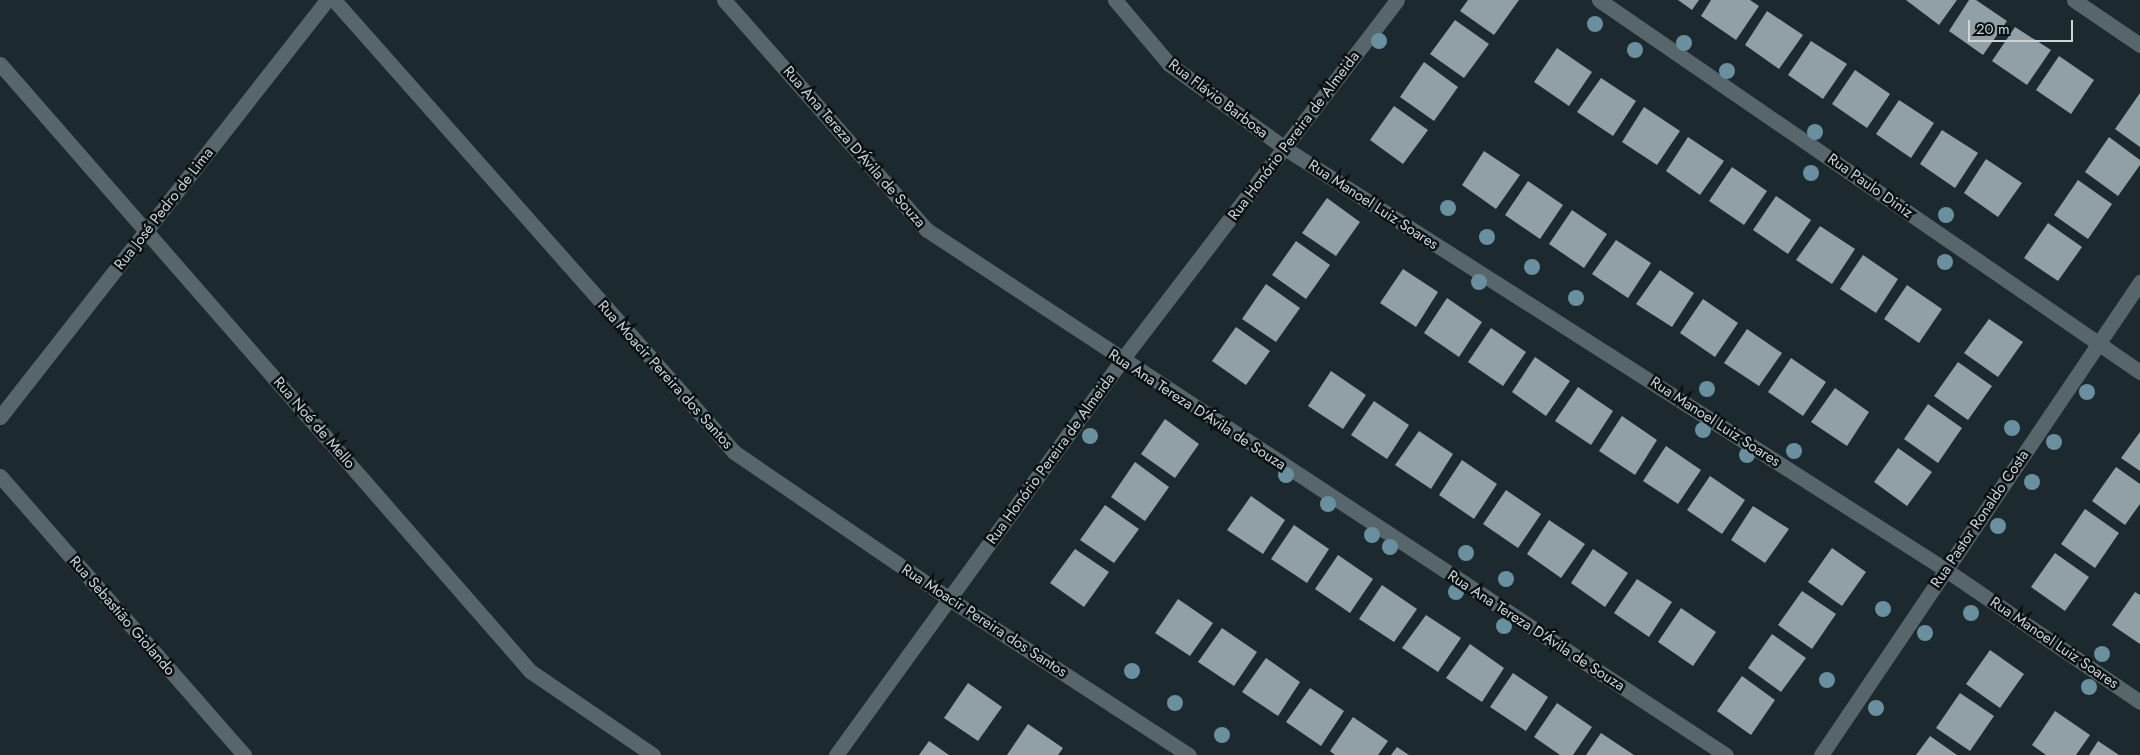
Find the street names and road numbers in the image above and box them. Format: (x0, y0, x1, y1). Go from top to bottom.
street label: Rua Honório Pereira de Almeida (1225, 48, 1363, 224)
street label: Rua Flávio Barbosa (1165, 56, 1271, 142)
street label: Rua Ana Tereza D'Ávila de Souza (779, 63, 929, 231)
street label: Rua José Pedro de Lima (111, 144, 217, 274)
street label: Rua Paulo Diniz (1824, 150, 1916, 222)
street label: Rua Manoel Luiz Soares (1305, 156, 1441, 254)
street label: Rua Moacir Pereira dos Santos (594, 297, 736, 453)
street label: Rua Ana Tereza D'Ávila de Souza (1105, 346, 1289, 474)
street label: Rua Honório Pereira de Almeida (983, 370, 1119, 548)
street label: Rua Noé de Mello (269, 373, 359, 473)
street label: Rua Manoel Luiz Soares (1647, 373, 1783, 471)
street label: Rua Pastor Ronaldo Costa (1927, 447, 2033, 591)
street label: Rua Sebastião Giolando (65, 553, 179, 679)
street label: Rua Moacir Pereira dos Santos (898, 561, 1070, 681)
street label: Rua Ana Tereza D'Ávila de Souza (1444, 567, 1628, 695)
street label: Rua Manoel Luiz Soares (1986, 593, 2122, 693)

